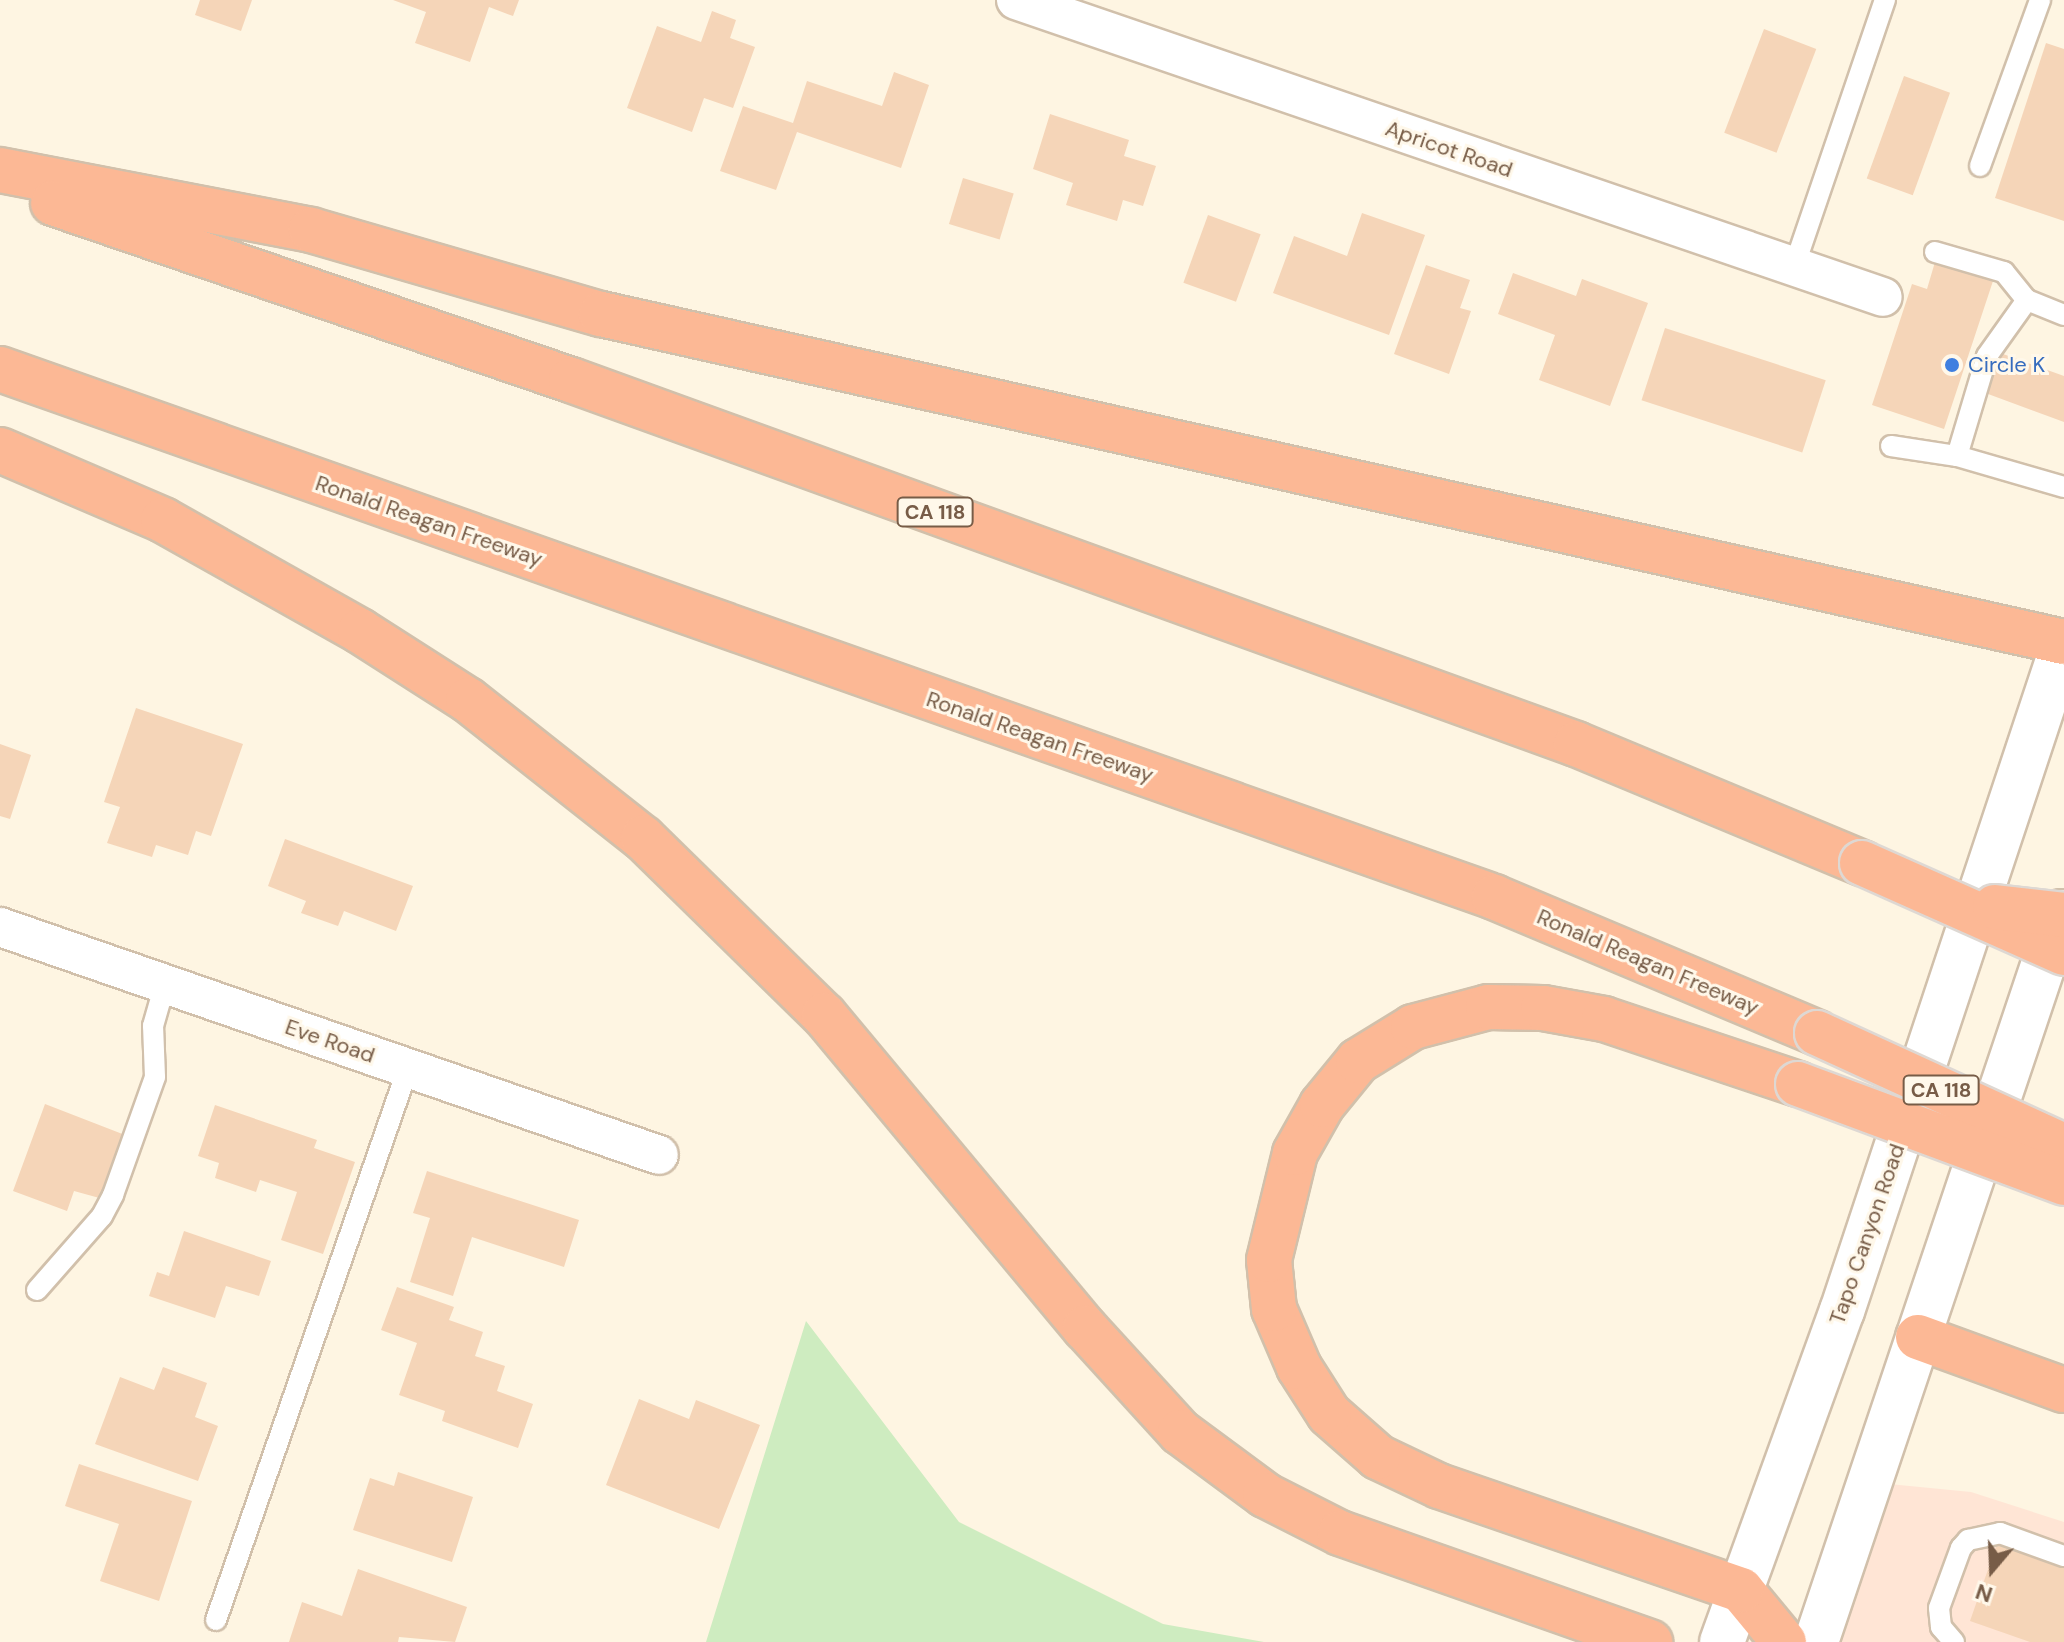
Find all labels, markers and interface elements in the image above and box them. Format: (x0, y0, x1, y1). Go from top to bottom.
street label: Apricot Road (1382, 115, 1516, 183)
place label: Circle K (1968, 352, 2045, 378)
marker: Circle K (1943, 356, 1961, 374)
street label: Ronald Reagan Freeway (312, 470, 546, 572)
road number: CA 118 (895, 496, 975, 528)
street label: Ronald Reagan Freeway (923, 686, 1157, 788)
street label: Ronald Reagan Freeway (1533, 903, 1763, 1021)
street label: Eve Road (282, 1013, 378, 1069)
road number: CA 118 (1901, 1074, 1981, 1106)
street label: Tapo Canyon Road (1824, 1140, 1910, 1328)
north arrow (1952, 1530, 2032, 1610)
text: N (1972, 1577, 1996, 1609)

